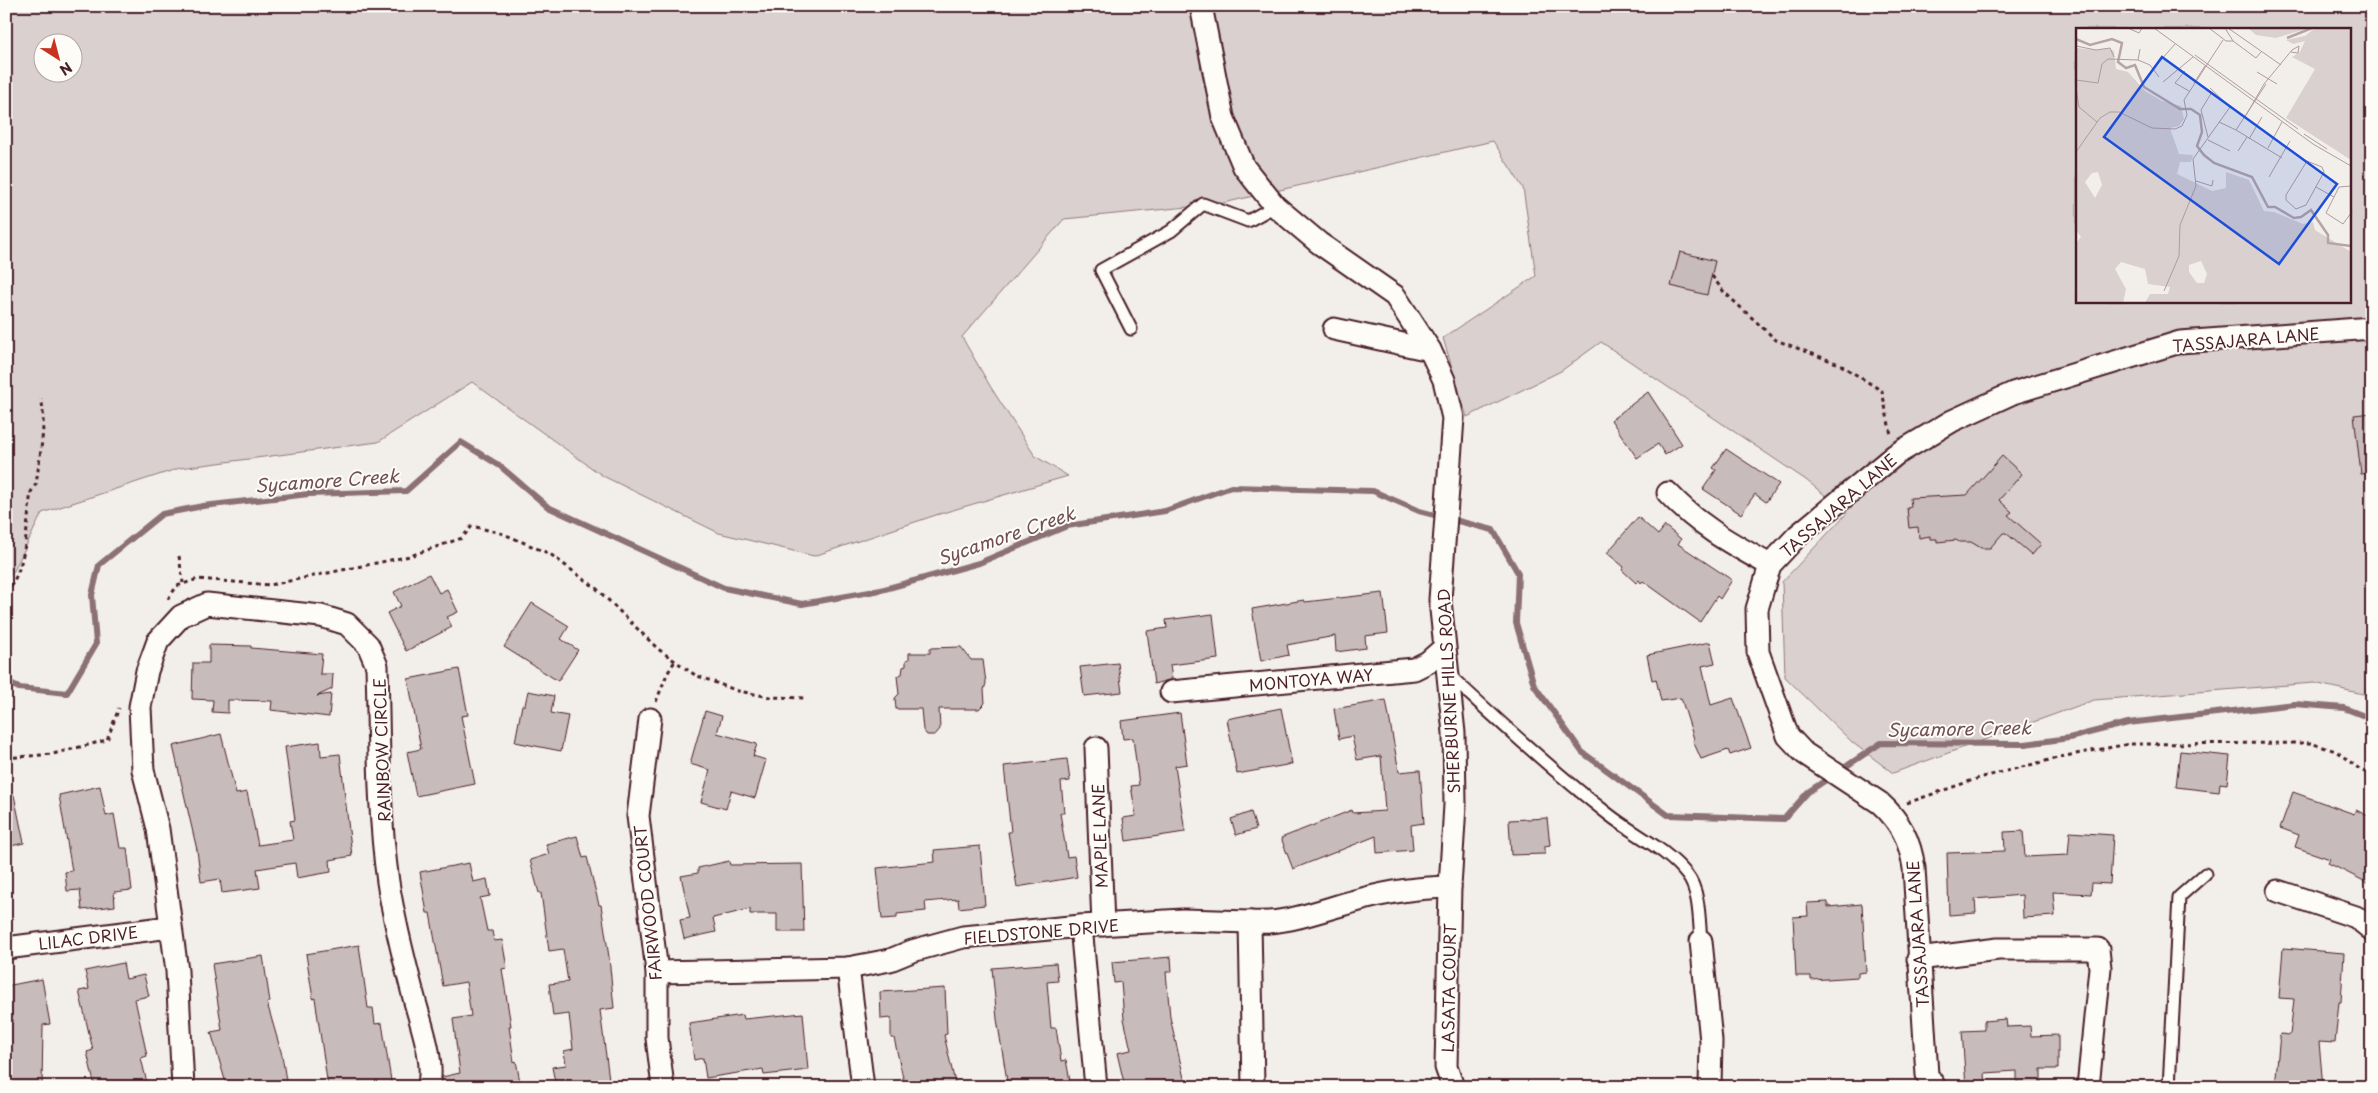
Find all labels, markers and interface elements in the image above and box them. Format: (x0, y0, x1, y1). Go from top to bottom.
inset map (2076, 28, 2350, 302)
north arrow (32, 32, 82, 82)
text: N (55, 57, 77, 81)
street label: TASSAJARA LANE (2171, 321, 2321, 357)
street label: TASSAJARA LANE (1774, 448, 1902, 562)
water label: Sycamore Creek (254, 461, 401, 499)
water label: Sycamore Creek (933, 498, 1080, 571)
street label: SHERBURNE HILLS ROAD (1431, 588, 1465, 794)
street label: MONTOYA WAY (1248, 662, 1374, 696)
street label: RAINBOW CIRCLE (366, 677, 396, 823)
water label: Sycamore Creek (1887, 713, 2032, 743)
street label: MAPLE LANE (1085, 783, 1113, 889)
street label: FAIRWOOD COURT (627, 824, 667, 982)
street label: TASSAJARA LANE (1900, 860, 1934, 1008)
street label: FIELDSTONE DRIVE (962, 912, 1120, 950)
street label: LILAC DRIVE (37, 919, 139, 955)
street label: LASATA COURT (1435, 923, 1461, 1053)

